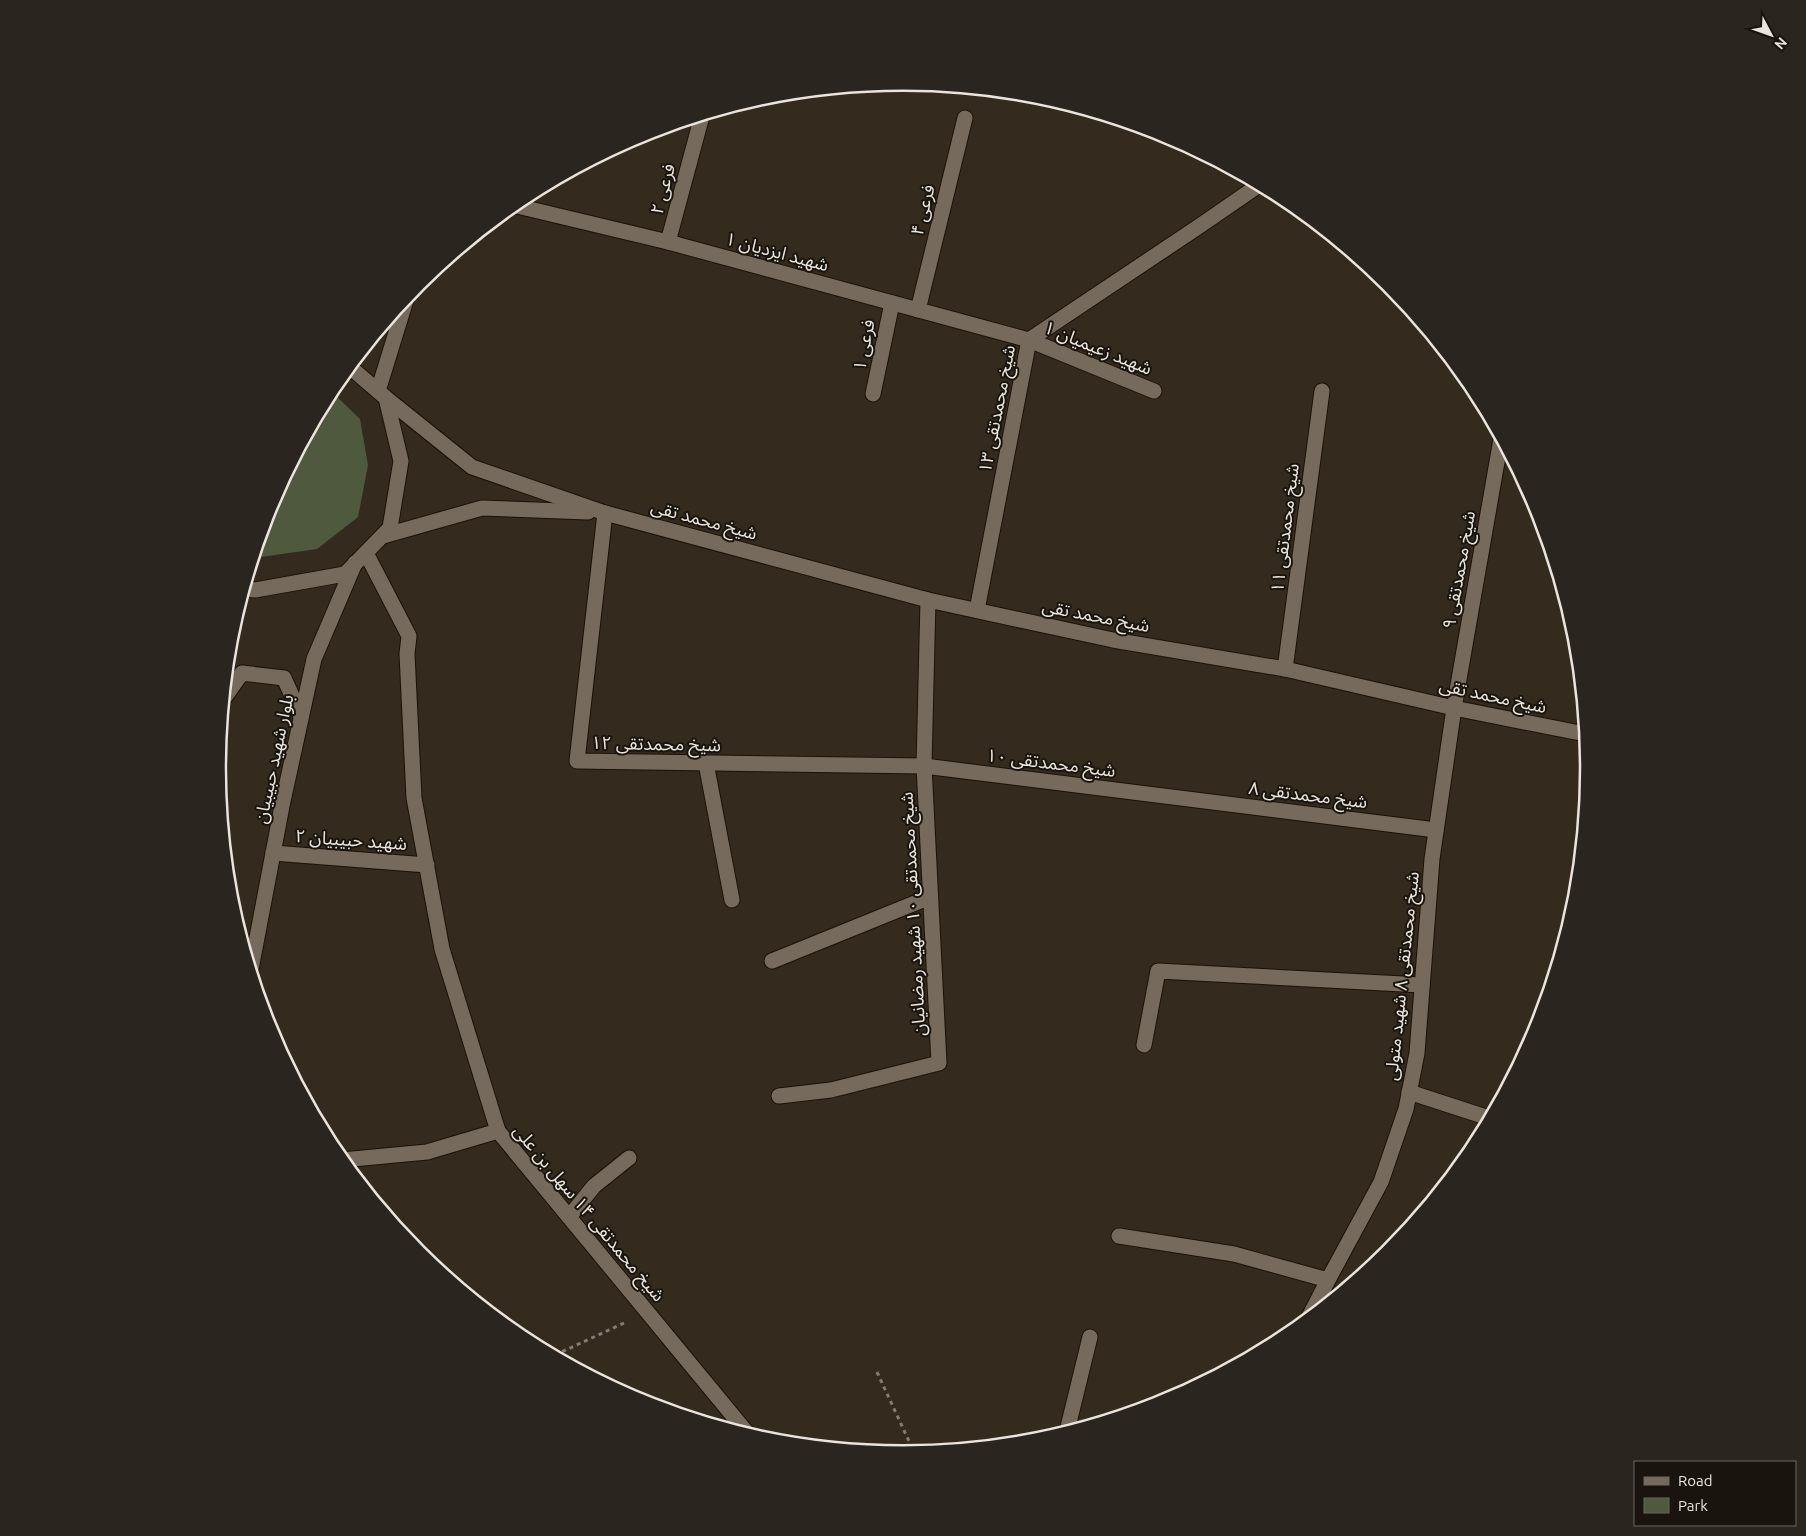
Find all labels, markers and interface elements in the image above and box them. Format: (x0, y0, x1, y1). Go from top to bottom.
north arrow (1746, 10, 1796, 60)
text: N (1771, 34, 1790, 53)
street label: فرعی ۲ (646, 161, 680, 217)
street label: فرعی ۴ (906, 182, 940, 238)
street label: شهید ایزدیان ۱ (723, 228, 831, 276)
street label: شهید زعیمیان ۱ (1041, 316, 1155, 380)
street label: فرعی ۱ (848, 318, 880, 372)
street label: شیخ محمدتقی ۱۳ (974, 343, 1022, 475)
street label: شیخ محمدتقی ۱۱ (1266, 462, 1306, 594)
street label: شیخ محمد تقی (648, 495, 760, 547)
street label: شیخ محمدتقی ۹ (1438, 509, 1482, 631)
street label: شیخ محمد تقی (1040, 595, 1152, 639)
street label: شیخ محمد تقی (1437, 674, 1549, 720)
street label: بلوار شهید حبیبیان (250, 692, 298, 826)
street label: شیخ محمدتقی ۱۲ (591, 732, 721, 758)
street label: شیخ محمدتقی ۱۰ (985, 744, 1117, 784)
street label: شیخ محمدتقی ۸ (1247, 777, 1369, 815)
street label: شیخ محمدتقی ۱۰ شهید رمضانیان (896, 791, 932, 1037)
street label: شهید حبیبیان ۲ (294, 825, 408, 855)
street label: شیخ محمدتقی ۸ شهید متولی (1380, 870, 1426, 1082)
street label: شیخ محمدتقی ۱۴ سهل بن علی (507, 1120, 669, 1307)
legend (1634, 1461, 1796, 1526)
text: Road (1678, 1472, 1713, 1489)
text: Park (1678, 1497, 1708, 1514)

